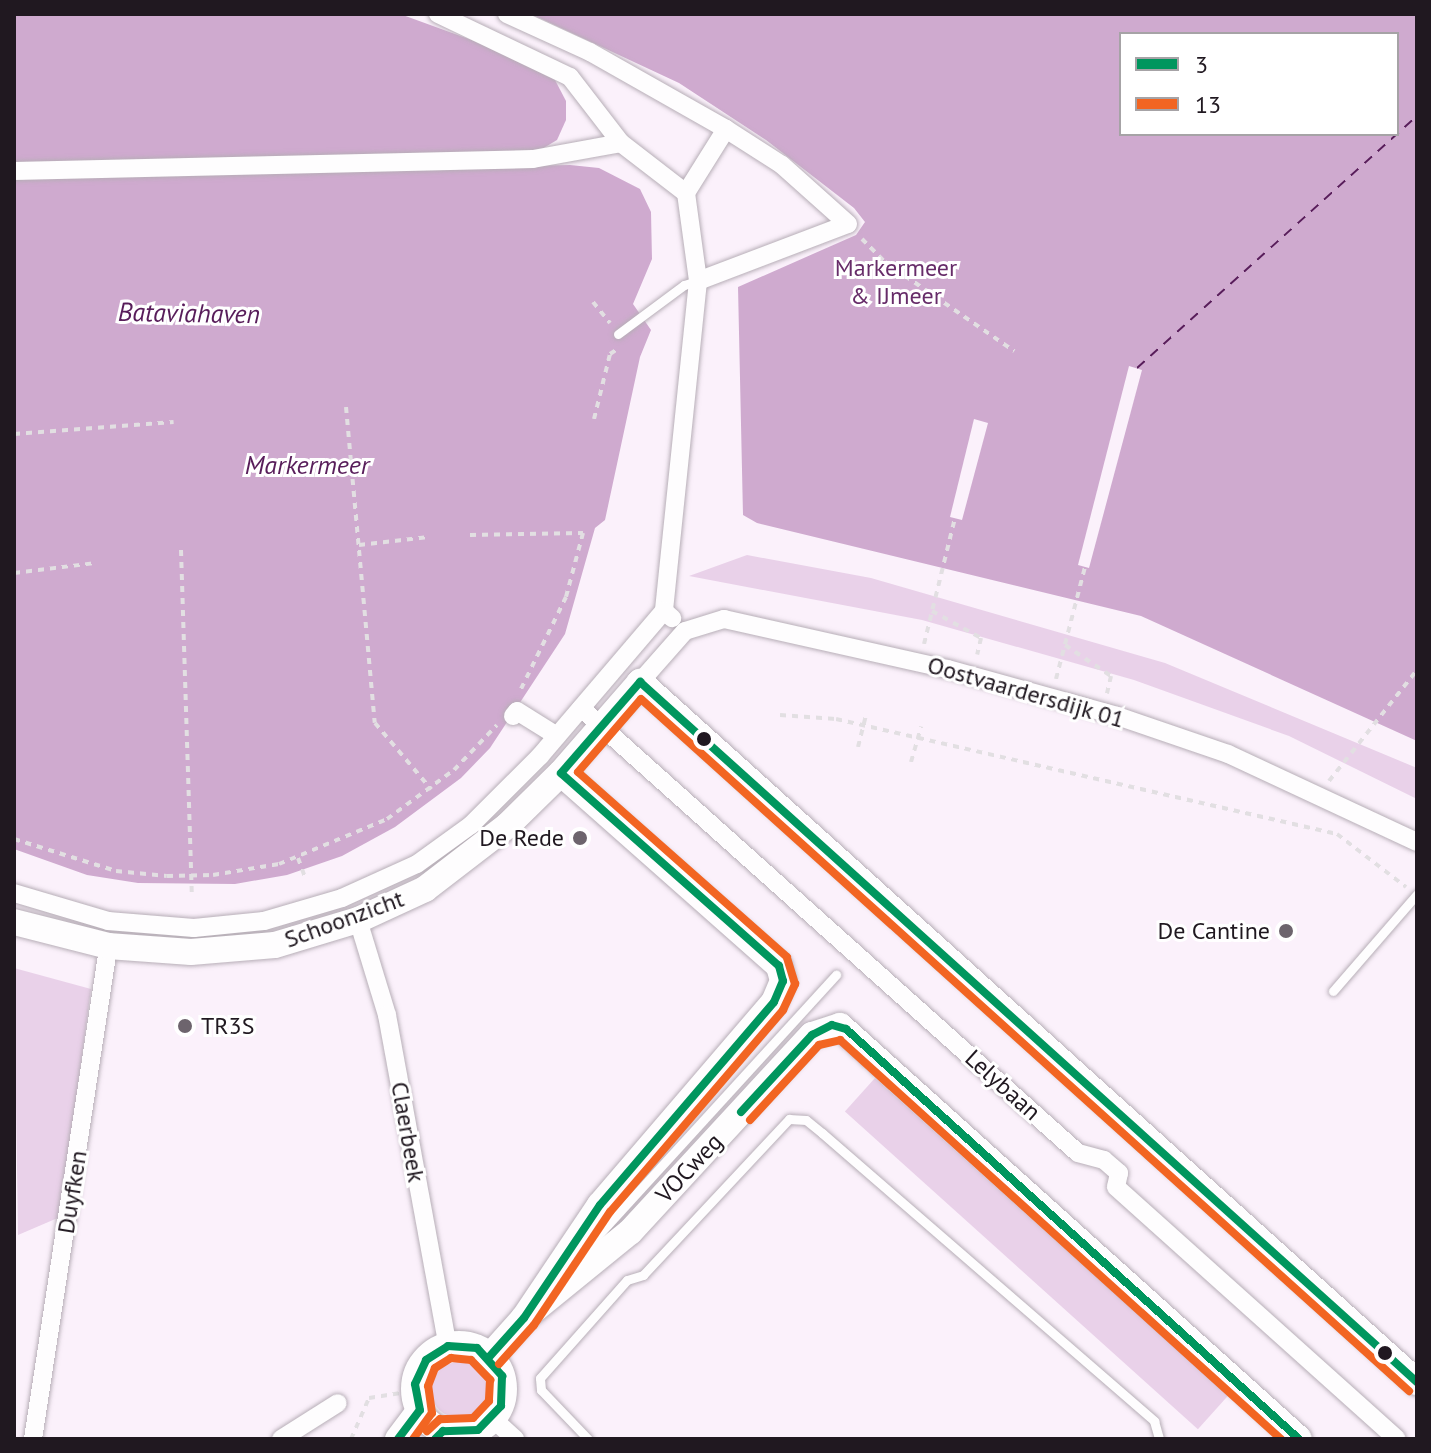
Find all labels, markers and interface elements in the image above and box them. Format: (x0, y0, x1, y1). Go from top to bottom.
legend (1119, 32, 1399, 136)
text: 3 (1195, 49, 1208, 80)
text: 13 (1195, 89, 1221, 120)
park label: Markermeer & IJmeer (835, 254, 957, 310)
water label: Bataviahaven (118, 296, 260, 330)
water label: Markermeer (245, 449, 369, 481)
street label: Oostvaardersdijk 01 (924, 650, 1128, 734)
unlabelled marker (696, 731, 712, 747)
place label: De Rede (479, 824, 564, 852)
marker: De Rede (571, 829, 589, 847)
street label: Schoonzicht (280, 884, 408, 954)
place label: De Cantine (1157, 917, 1270, 945)
marker: De Cantine (1277, 922, 1295, 940)
place label: TR3S (201, 1012, 254, 1040)
marker: TR3S (176, 1017, 194, 1035)
street label: Lelybaan (959, 1044, 1047, 1126)
street label: Claerbeek (385, 1079, 431, 1185)
street label: VOCweg (650, 1127, 728, 1209)
street label: Duyfken (51, 1148, 93, 1236)
unlabelled marker (1377, 1345, 1393, 1361)

